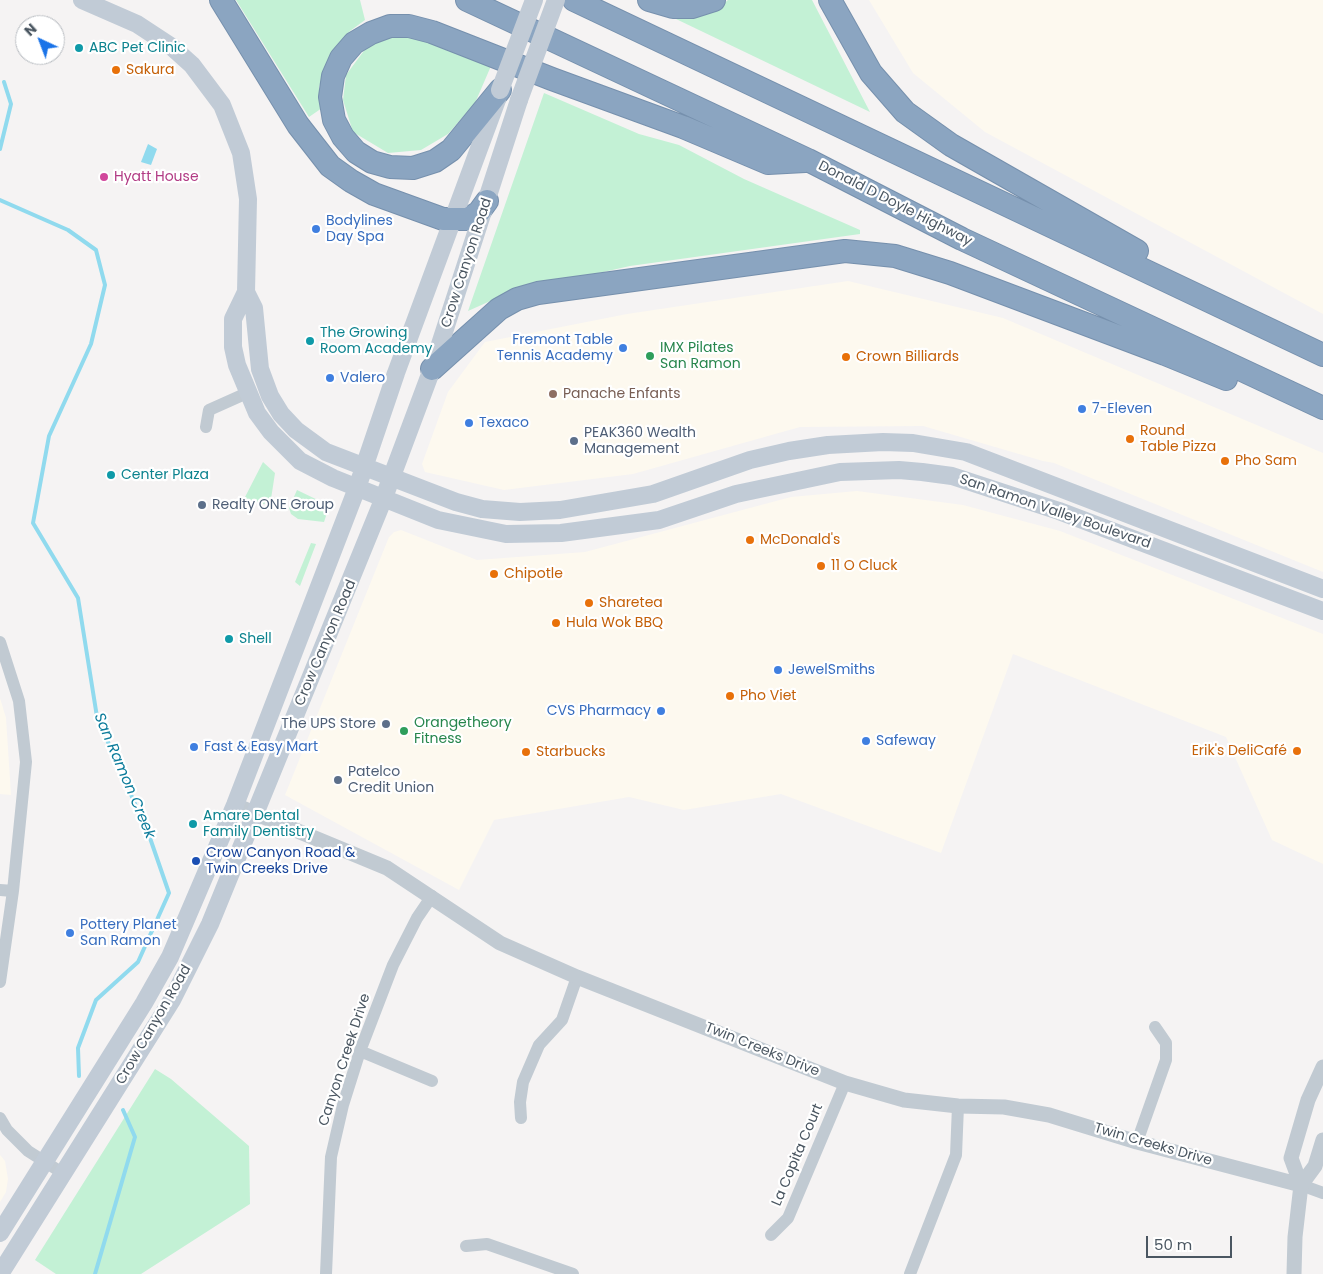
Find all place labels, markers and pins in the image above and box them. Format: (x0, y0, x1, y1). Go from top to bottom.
place label: ABC Pet Clinic (89, 40, 186, 56)
marker: ABC Pet Clinic (73, 42, 85, 54)
place label: Sakura (126, 62, 175, 78)
marker: Sakura (110, 64, 122, 76)
place label: Hyatt House (114, 169, 199, 185)
marker: Hyatt House (98, 171, 110, 183)
place label: Bodylines Day Spa (326, 213, 393, 246)
marker: Bodylines Day Spa (310, 223, 322, 235)
place label: The Growing Room Academy (320, 325, 432, 358)
place label: Fremont Table Tennis Academy (496, 332, 613, 364)
marker: The Growing Room Academy (304, 335, 316, 347)
place label: IMX Pilates San Ramon (660, 340, 741, 372)
marker: Fremont Table Tennis Academy (617, 342, 629, 354)
place label: Crown Billiards (856, 349, 959, 365)
marker: IMX Pilates San Ramon (644, 350, 656, 362)
marker: Crown Billiards (840, 351, 852, 363)
place label: Valero (340, 370, 385, 386)
marker: Valero (324, 372, 336, 384)
place label: Panache Enfants (563, 386, 680, 402)
marker: Panache Enfants (547, 388, 559, 400)
place label: 7-Eleven (1092, 401, 1152, 417)
marker: 7-Eleven (1076, 403, 1088, 415)
place label: Texaco (479, 415, 529, 431)
marker: Texaco (463, 417, 475, 429)
place label: Round Table Pizza (1140, 423, 1216, 456)
place label: PEAK360 Wealth Management (584, 425, 696, 458)
marker: Round Table Pizza (1124, 433, 1136, 445)
marker: PEAK360 Wealth Management (568, 435, 580, 447)
place label: Pho Sam (1235, 453, 1297, 469)
marker: Pho Sam (1219, 455, 1231, 467)
place label: Center Plaza (121, 467, 209, 483)
marker: Center Plaza (105, 469, 117, 481)
place label: Realty ONE Group (212, 497, 334, 513)
marker: Realty ONE Group (196, 499, 208, 511)
place label: McDonald's (760, 532, 840, 548)
marker: McDonald's (744, 534, 756, 546)
place label: 11 O Cluck (831, 558, 897, 574)
marker: 11 O Cluck (815, 560, 827, 572)
place label: Chipotle (504, 566, 563, 582)
marker: Chipotle (488, 568, 500, 580)
place label: Sharetea (599, 595, 663, 611)
marker: Sharetea (583, 597, 595, 609)
place label: Hula Wok BBQ (566, 615, 663, 631)
marker: Hula Wok BBQ (550, 617, 562, 629)
place label: Shell (239, 631, 272, 647)
marker: Shell (223, 633, 235, 645)
place label: JewelSmiths (788, 662, 875, 678)
marker: JewelSmiths (772, 664, 784, 676)
place label: Pho Viet (740, 688, 796, 704)
marker: Pho Viet (724, 690, 736, 702)
place label: CVS Pharmacy (547, 703, 651, 719)
marker: CVS Pharmacy (655, 705, 667, 717)
place label: Orangetheory Fitness (414, 715, 512, 748)
place label: The UPS Store (281, 716, 376, 732)
marker: The UPS Store (380, 718, 392, 730)
marker: Orangetheory Fitness (398, 725, 410, 737)
place label: Safeway (876, 733, 936, 749)
marker: Safeway (860, 735, 872, 747)
place label: Fast & Easy Mart (204, 739, 318, 755)
marker: Fast & Easy Mart (188, 741, 200, 753)
place label: Erik's DeliCafé (1192, 743, 1287, 759)
place label: Starbucks (536, 744, 605, 760)
marker: Erik's DeliCafé (1291, 745, 1303, 757)
marker: Starbucks (520, 746, 532, 758)
place label: Patelco Credit Union (348, 764, 434, 796)
marker: Patelco Credit Union (332, 774, 344, 786)
place label: Amare Dental Family Dentistry (203, 808, 314, 840)
marker: Amare Dental Family Dentistry (187, 818, 199, 830)
place label: Crow Canyon Road & Twin Creeks Drive (206, 845, 355, 878)
marker: Crow Canyon Road & Twin Creeks Drive (190, 855, 202, 867)
place label: Pottery Planet San Ramon (80, 917, 177, 950)
marker: Pottery Planet San Ramon (64, 927, 76, 939)

